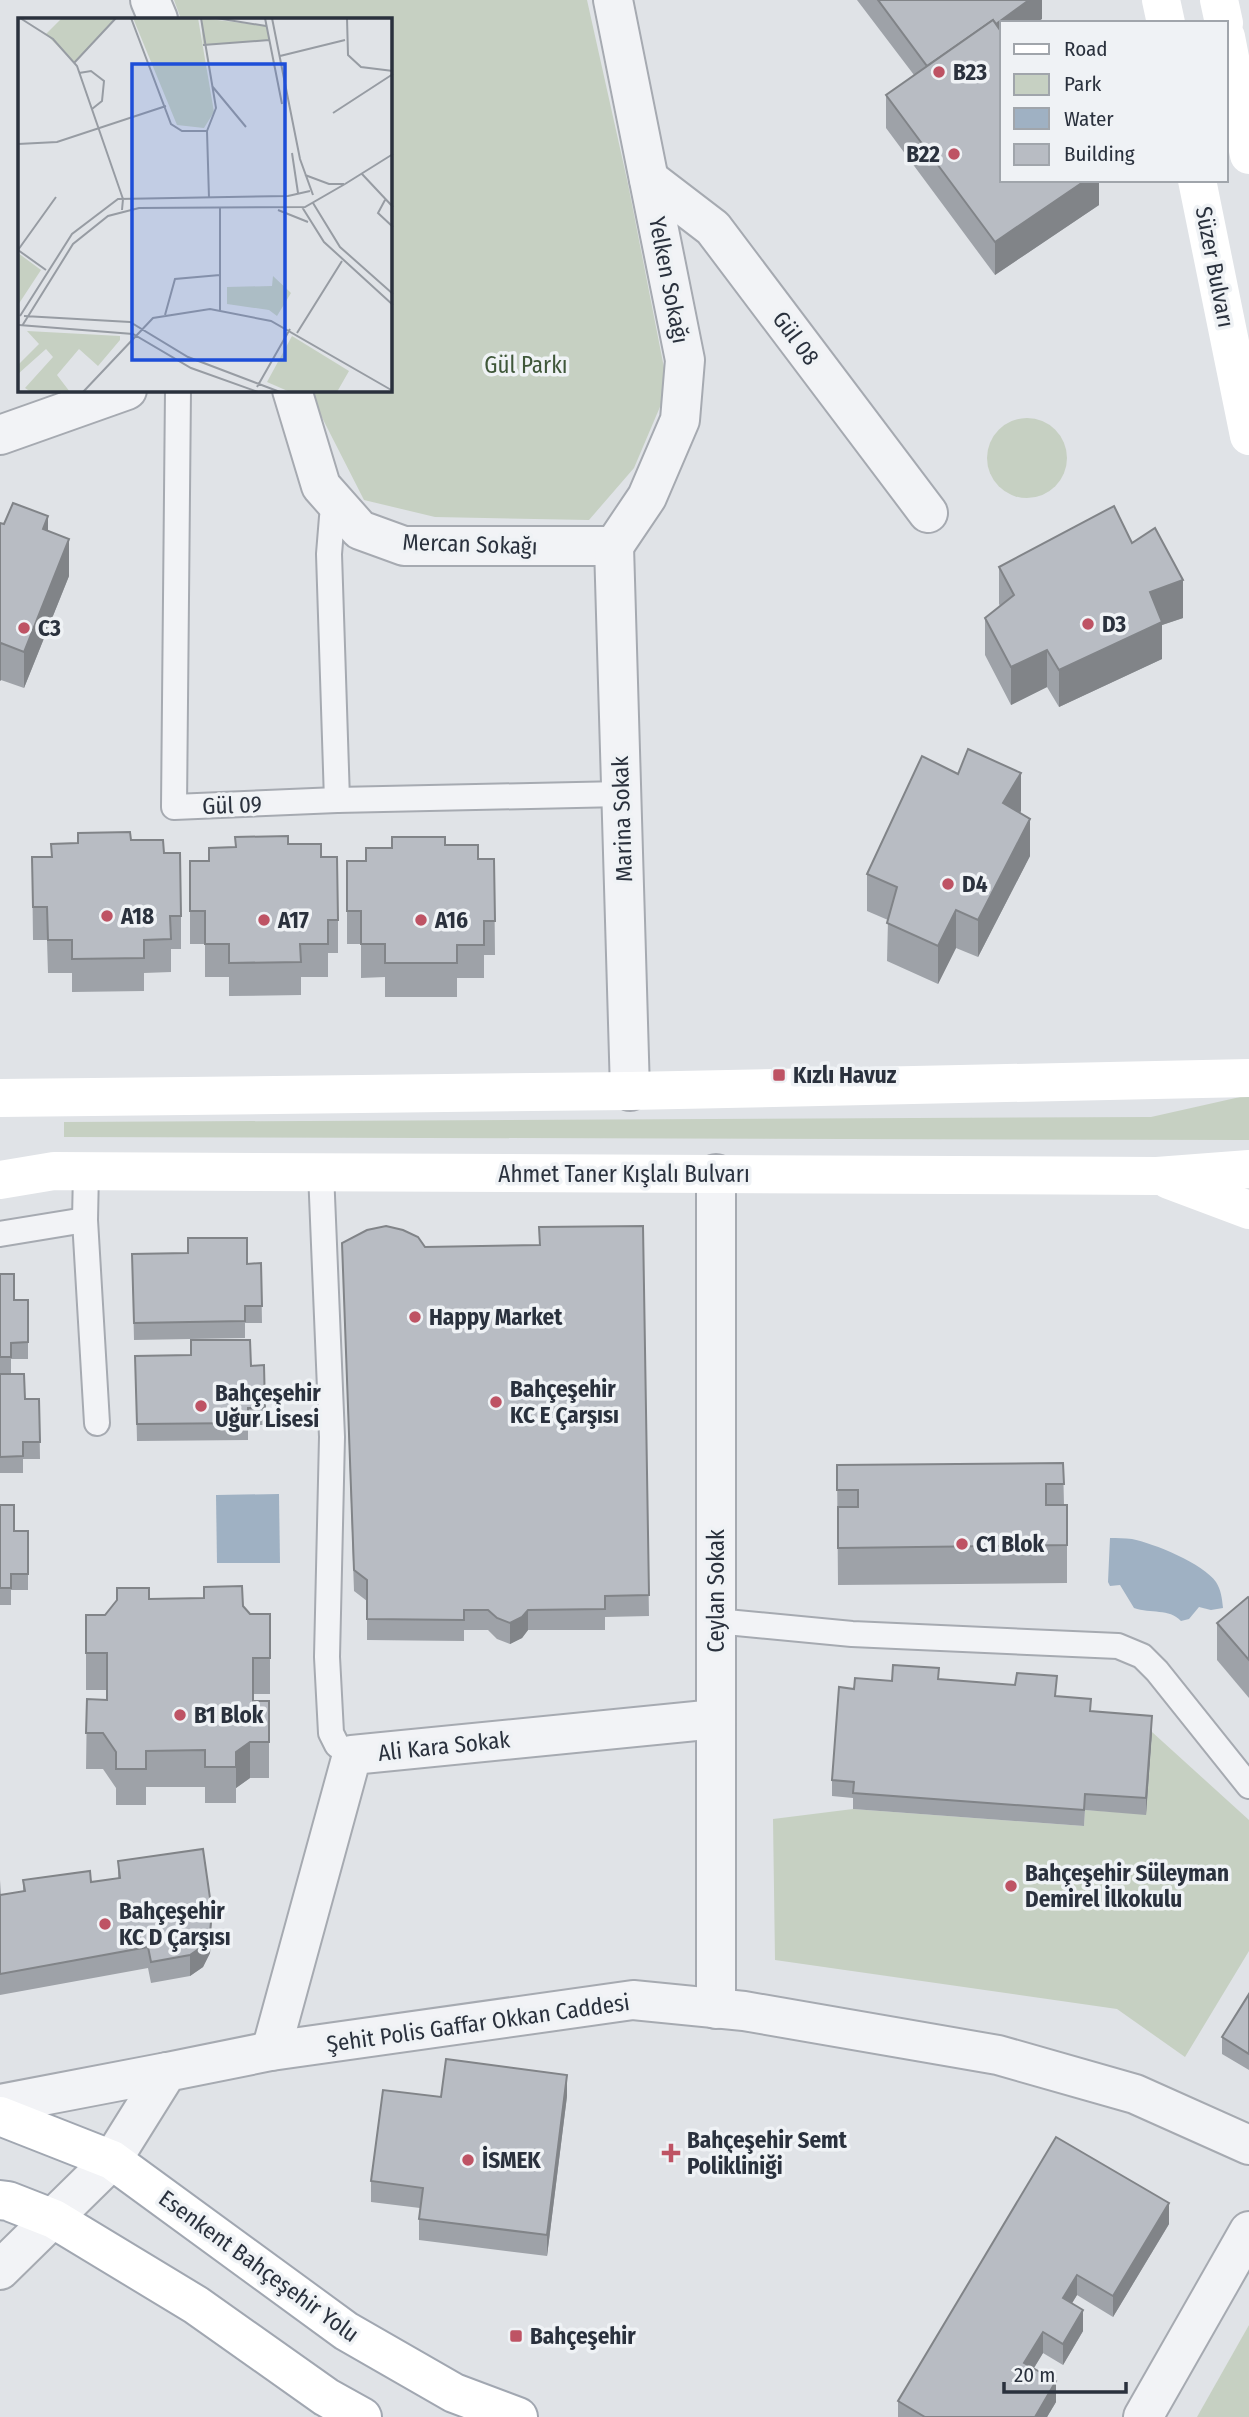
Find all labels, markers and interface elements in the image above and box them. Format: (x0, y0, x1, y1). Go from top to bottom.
inset map (18, 18, 392, 392)
legend (1000, 21, 1228, 182)
text: Road (1064, 36, 1108, 62)
place label: B23 (953, 58, 987, 86)
marker: B23 (931, 64, 947, 80)
text: Park (1064, 71, 1102, 97)
text: Water (1064, 106, 1114, 132)
place label: B22 (906, 140, 940, 168)
text: Building (1064, 141, 1135, 167)
marker: B22 (946, 146, 962, 162)
street label: Süzer Bulvarı (1190, 204, 1240, 330)
street label: Yelken Sokağı (643, 214, 695, 346)
street label: Gül 08 (767, 306, 825, 370)
park label: Gül Parkı (484, 351, 568, 379)
street label: Mercan Sokağı (402, 528, 538, 560)
place label: D3 (1102, 610, 1126, 638)
place label: C3 (38, 614, 61, 642)
marker: D3 (1080, 616, 1096, 632)
marker: C3 (16, 620, 32, 636)
street label: Marina Sokak (606, 755, 638, 883)
street label: Gül 09 (202, 790, 262, 820)
place label: D4 (962, 870, 988, 898)
marker: D4 (940, 876, 956, 892)
place label: A18 (120, 902, 154, 930)
place label: A17 (277, 906, 309, 934)
place label: A16 (434, 906, 468, 934)
marker: A18 (99, 908, 115, 924)
marker: A17 (256, 912, 272, 928)
marker: A16 (413, 912, 429, 928)
place label: Kızlı Havuz (793, 1061, 897, 1089)
marker: Kızlı Havuz (771, 1067, 787, 1083)
street label: Ahmet Taner Kışlalı Bulvarı (498, 1160, 750, 1188)
place label: Happy Market (429, 1303, 563, 1331)
marker: Happy Market (407, 1309, 423, 1325)
place label: Bahçeşehir KC E Çarşısı (510, 1375, 619, 1430)
place label: Bahçeşehir Uğur Lisesi (215, 1379, 321, 1433)
marker: Bahçeşehir KC E Çarşısı (488, 1394, 504, 1410)
marker: Bahçeşehir Uğur Lisesi (193, 1398, 209, 1414)
street label: Ceylan Sokak (702, 1529, 730, 1653)
place label: C1 Blok (976, 1530, 1045, 1558)
marker: C1 Blok (954, 1536, 970, 1552)
place label: B1 Blok (194, 1701, 264, 1729)
marker: B1 Blok (172, 1707, 188, 1723)
street label: Ali Kara Sokak (377, 1725, 512, 1767)
place label: Bahçeşehir Süleyman Demirel İlkokulu (1025, 1859, 1229, 1913)
marker: Bahçeşehir Süleyman Demirel İlkokulu (1003, 1878, 1019, 1894)
place label: Bahçeşehir KC D Çarşısı (119, 1897, 231, 1952)
marker: Bahçeşehir KC D Çarşısı (97, 1916, 113, 1932)
street label: Şehit Polis Gaffar Okkan Caddesi (325, 1988, 631, 2058)
place label: Bahçeşehir Semt Polikliniği (687, 2126, 848, 2180)
marker: Bahçeşehir Semt Polikliniği (661, 2143, 681, 2163)
place label: İSMEK (482, 2145, 541, 2174)
marker: İSMEK (460, 2152, 476, 2168)
street label: Esenkent Bahçeşehir Yolu (153, 2184, 365, 2348)
place label: Bahçeşehir (530, 2322, 636, 2350)
marker: Bahçeşehir (508, 2328, 524, 2344)
scale bar (1004, 2350, 1126, 2394)
text: 20 m (1014, 2362, 1055, 2388)

